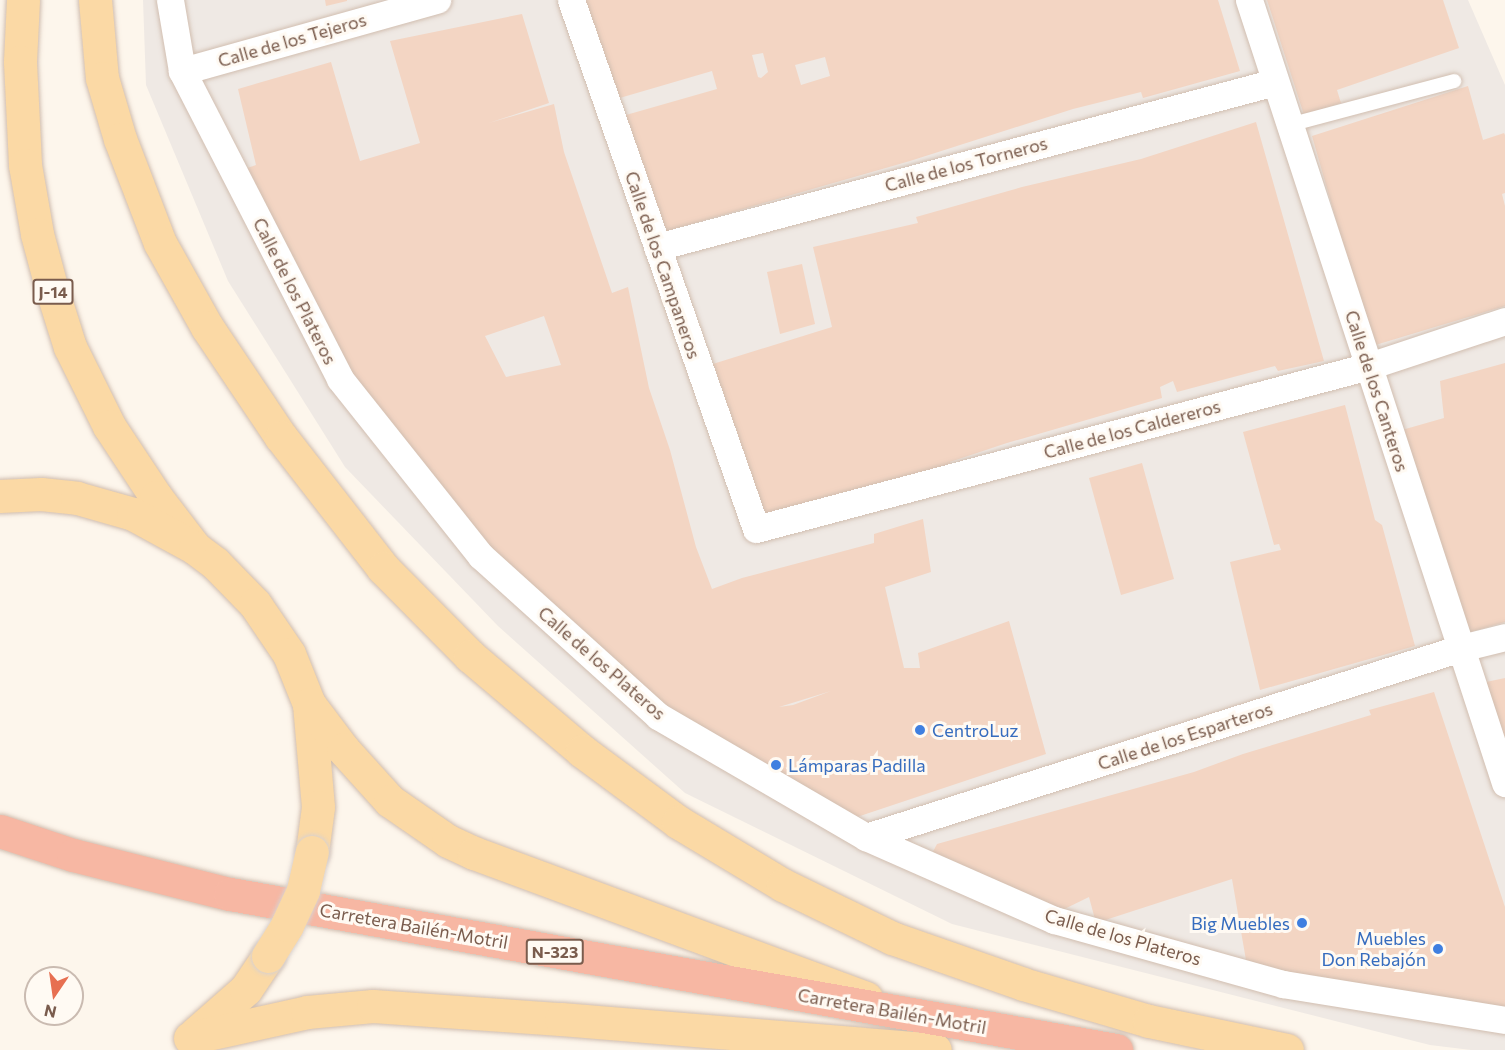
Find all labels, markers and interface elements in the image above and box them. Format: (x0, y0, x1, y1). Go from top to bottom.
street label: Calle de los Tejeros (215, 8, 369, 72)
street label: Calle de los Torneros (882, 132, 1050, 196)
street label: Calle de los Campaneros (621, 168, 705, 362)
street label: Calle de los Plateros (249, 214, 341, 368)
road number: J-14 (32, 279, 74, 305)
street label: Calle de los Canteros (1341, 308, 1413, 474)
street label: Calle de los Caldereros (1041, 395, 1223, 463)
street label: Calle de los Plateros (534, 602, 670, 724)
street label: Calle de los Esparteros (1095, 698, 1275, 774)
place label: CentroLuz (932, 719, 1018, 741)
marker: CentroLuz (913, 723, 927, 737)
place label: Lámparas Padilla (788, 754, 926, 776)
marker: Lámparas Padilla (769, 758, 783, 772)
street label: Carretera Bailén-Motril (318, 899, 510, 953)
street label: Calle de los Plateros (1042, 904, 1204, 970)
place label: Big Muebles (1191, 912, 1290, 934)
marker: Big Muebles (1295, 916, 1309, 930)
place label: Muebles Don Rebajón (1322, 928, 1426, 970)
road number: N-323 (525, 939, 585, 965)
marker: Muebles Don Rebajón (1431, 942, 1445, 956)
north arrow (24, 966, 84, 1026)
street label: Carretera Bailén-Motril (796, 984, 988, 1038)
text: N (42, 1001, 58, 1023)

